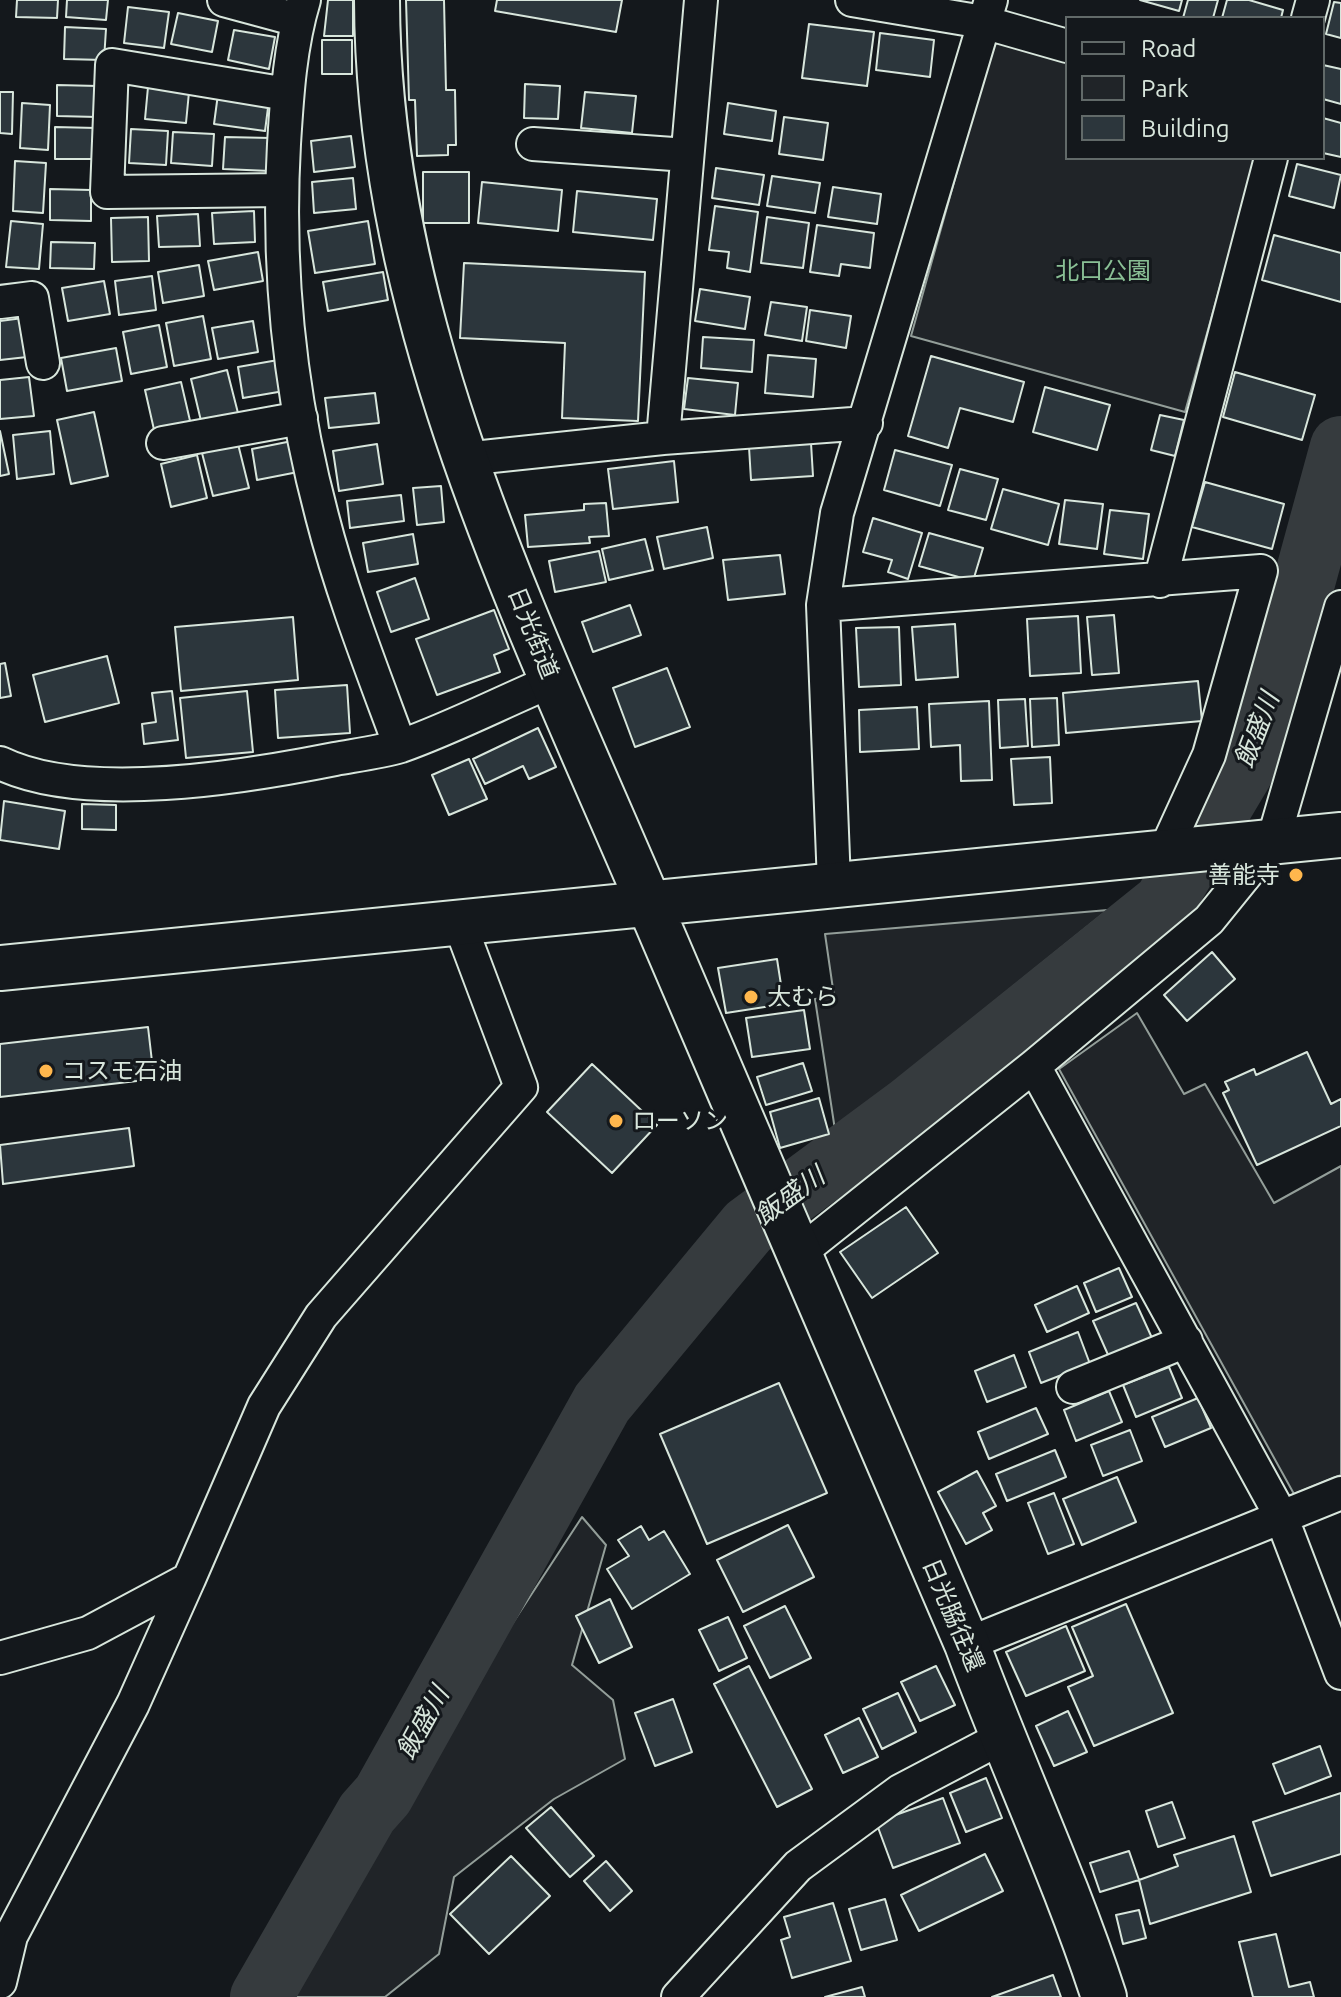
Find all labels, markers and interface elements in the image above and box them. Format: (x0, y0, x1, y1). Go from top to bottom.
legend (1065, 16, 1325, 160)
text: Road (1141, 35, 1196, 62)
text: Park (1141, 75, 1189, 102)
text: Building (1141, 115, 1229, 142)
park label: 北口公園 (1055, 257, 1151, 285)
street label: 日光街道 (502, 583, 564, 683)
water label: 飯盛川 (1228, 688, 1286, 772)
place label: 善能寺 (1208, 861, 1280, 889)
marker: 善能寺 (1287, 866, 1305, 884)
place label: 大むら (767, 983, 839, 1011)
marker: 大むら (742, 988, 760, 1006)
place label: コスモ石油 (62, 1057, 182, 1085)
marker: コスモ石油 (37, 1062, 55, 1080)
place label: ローソン (632, 1107, 728, 1135)
marker: ローソン (607, 1112, 625, 1130)
water label: 飯盛川 (749, 1160, 831, 1232)
street label: 日光脇往還 (916, 1554, 990, 1676)
water label: 飯盛川 (390, 1681, 456, 1765)

